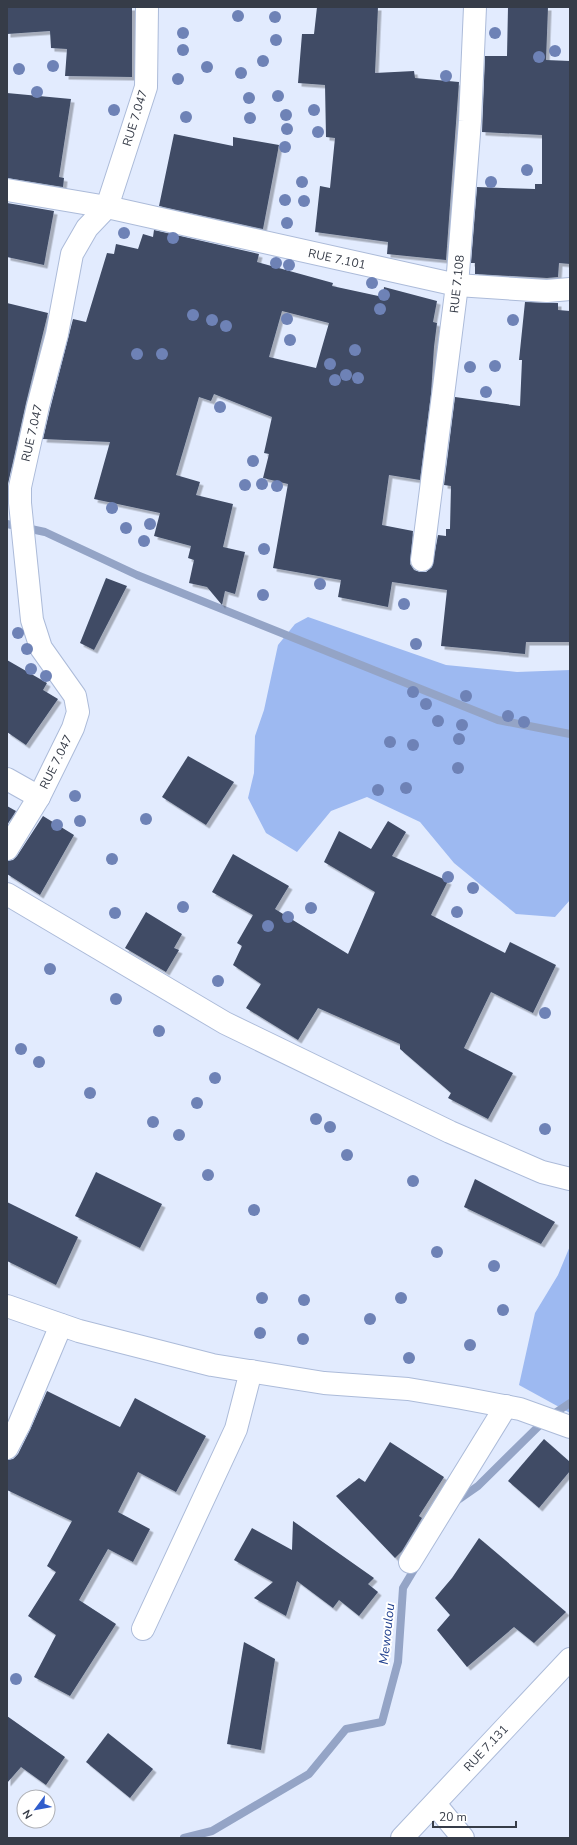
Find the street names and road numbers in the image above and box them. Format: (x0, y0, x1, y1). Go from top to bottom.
street label: RUE 7.047 (119, 88, 151, 148)
street label: RUE 7.101 (307, 245, 367, 273)
street label: RUE 7.108 (446, 254, 468, 314)
street label: RUE 7.047 (18, 403, 46, 463)
street label: RUE 7.047 (36, 732, 76, 792)
street label: RUE 7.131 (460, 1721, 512, 1775)

